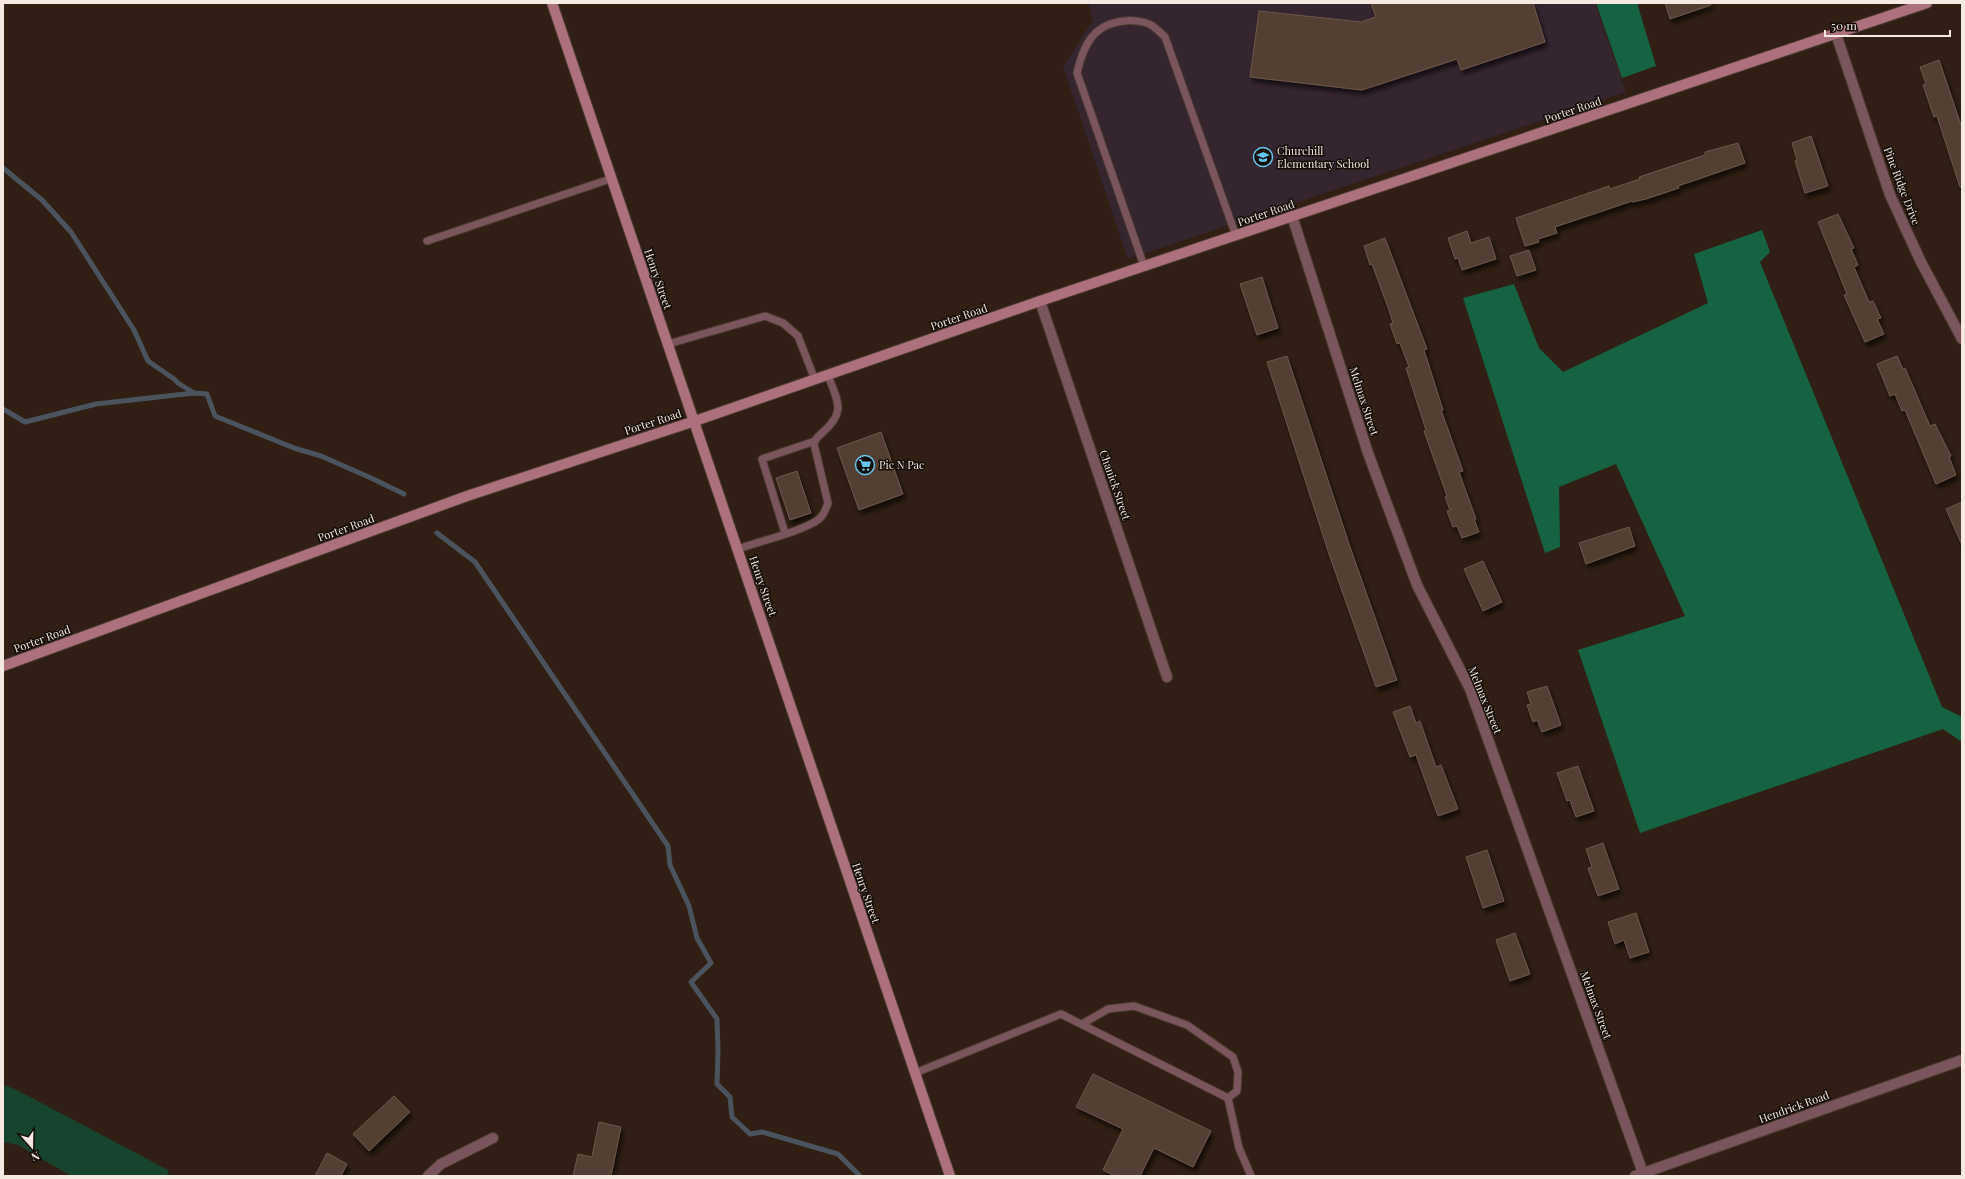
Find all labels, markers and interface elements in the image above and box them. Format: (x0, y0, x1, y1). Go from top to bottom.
scale bar (1825, 12, 1950, 38)
text: 50 m (1831, 17, 1857, 33)
street label: Porter Road (1542, 93, 1604, 126)
place label: Churchill Elementary School (1277, 143, 1369, 171)
street label: Pine Ridge Drive (1881, 145, 1924, 227)
school or university icon: Churchill Elementary School (1252, 146, 1274, 168)
street label: Porter Road (1235, 196, 1297, 229)
street label: Henry Street (641, 247, 676, 311)
street label: Porter Road (928, 300, 990, 333)
street label: Melmax Street (1346, 365, 1383, 437)
street label: Porter Road (622, 405, 684, 438)
street label: Chanick Street (1097, 448, 1134, 522)
supermarket icon: Pic N Pac (854, 454, 876, 476)
place label: Pic N Pac (879, 457, 924, 472)
street label: Porter Road (315, 510, 377, 545)
street label: Henry Street (746, 554, 781, 618)
street label: Porter Road (11, 621, 73, 656)
street label: Melmax Street (1465, 664, 1506, 736)
street label: Henry Street (849, 861, 884, 925)
street label: Melmax Street (1577, 969, 1616, 1041)
street label: Hendrick Road (1757, 1087, 1832, 1126)
north arrow (12, 1127, 52, 1167)
text: N (29, 1148, 42, 1165)

